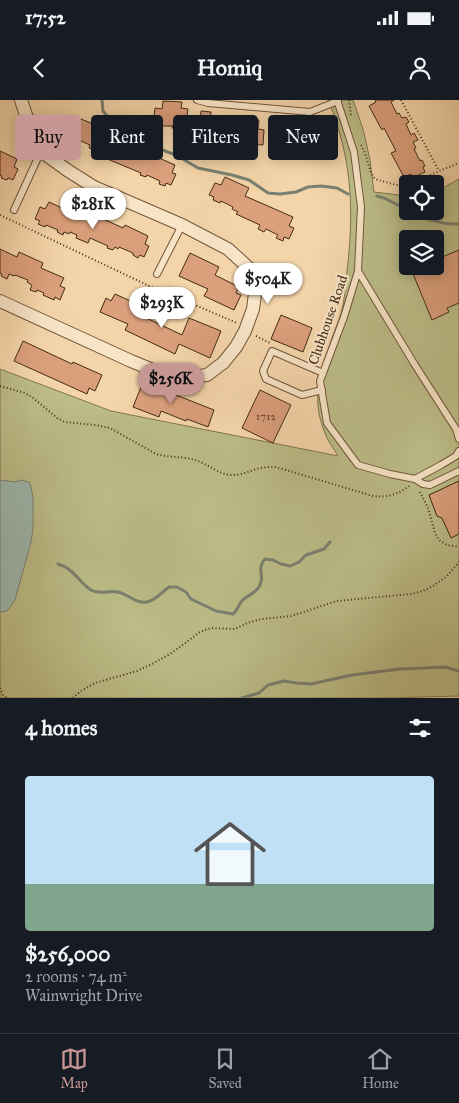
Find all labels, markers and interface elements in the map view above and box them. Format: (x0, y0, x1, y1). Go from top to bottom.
text: 17:52 (25, 6, 66, 29)
icon: back (25, 54, 53, 82)
text: Homiq (197, 54, 262, 81)
icon: person (406, 54, 434, 82)
chip: Buy (15, 115, 81, 160)
chip: Rent (91, 115, 163, 160)
chip: Filters (173, 115, 258, 160)
chip: New (268, 115, 338, 160)
map controls (399, 175, 444, 275)
button: locate (399, 175, 444, 220)
pin: $281K (58, 188, 128, 230)
text: $281K (71, 194, 115, 213)
button: layers (399, 230, 444, 275)
pin: $504K (233, 262, 303, 305)
text: $504K (245, 269, 291, 288)
street label: Clubhouse Road (305, 273, 351, 367)
pin: $293K (127, 286, 197, 329)
text: $293K (140, 293, 184, 312)
pin: $256K (136, 362, 206, 405)
text: $256K (149, 369, 193, 388)
house number: 1712 (256, 410, 277, 423)
icon: filters (406, 714, 434, 742)
text: 4 homes (25, 715, 97, 741)
icon: home (185, 809, 275, 899)
text: $256,000 (25, 941, 110, 967)
text: 2 rooms · 74 m² (25, 967, 127, 986)
text: Wainwright Drive (25, 986, 142, 1005)
tab: Map (60, 1045, 88, 1092)
tab: Saved (209, 1045, 242, 1092)
tab: Home (362, 1045, 399, 1092)

